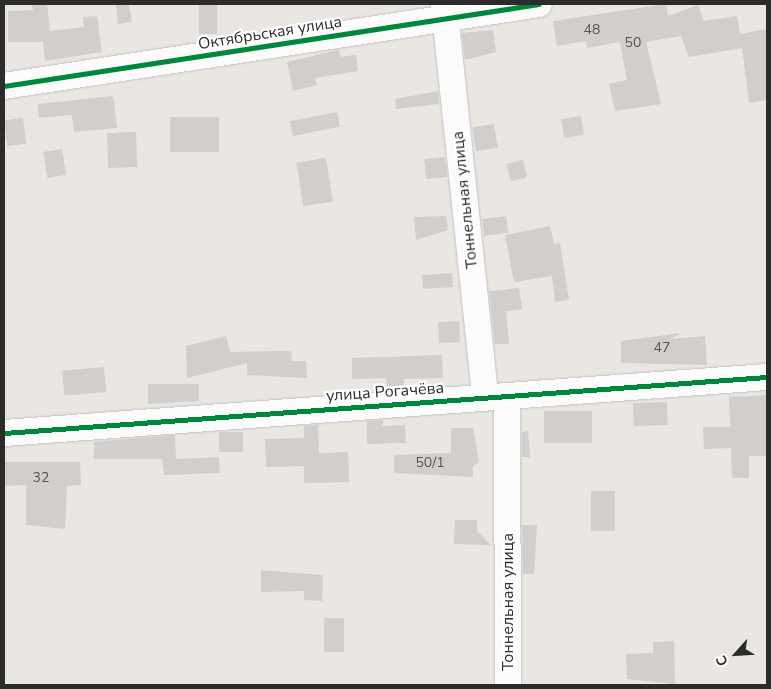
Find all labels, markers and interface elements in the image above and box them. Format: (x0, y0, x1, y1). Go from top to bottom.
street label: Октябрьская улица (197, 12, 343, 54)
house number: 48 (584, 22, 600, 38)
house number: 50 (625, 35, 641, 51)
street label: Тоннельная улица (448, 130, 482, 270)
house number: 47 (654, 340, 670, 356)
street label: улица Рогачёва (325, 378, 445, 406)
house number: 50/1 (415, 455, 445, 471)
house number: 32 (33, 470, 49, 486)
street label: Тоннельная улица (498, 533, 518, 671)
north arrow (711, 629, 761, 679)
text: С (711, 652, 733, 669)

